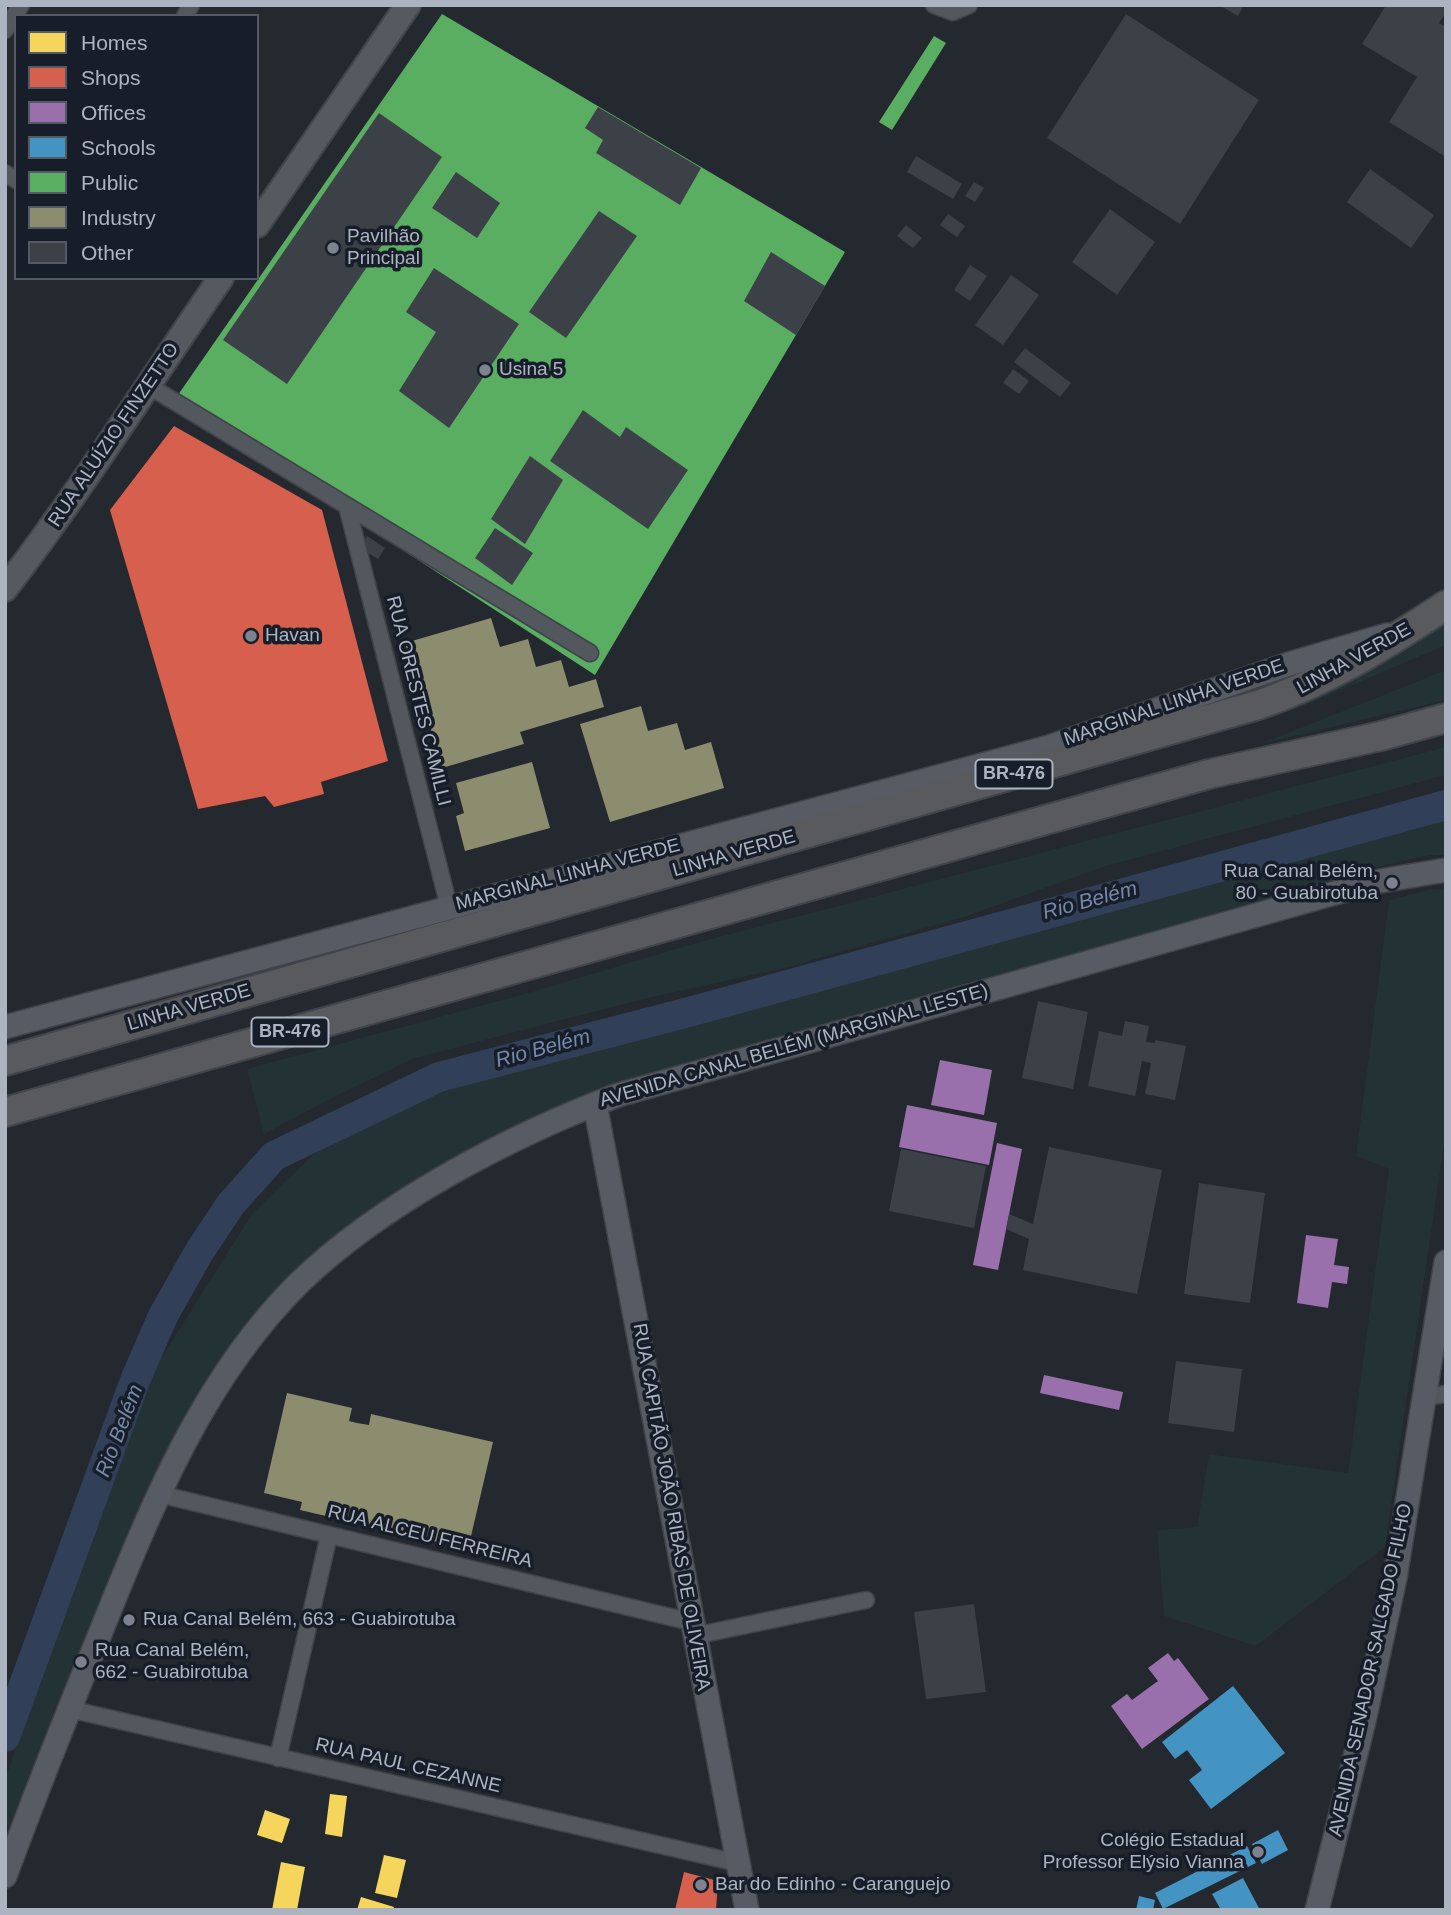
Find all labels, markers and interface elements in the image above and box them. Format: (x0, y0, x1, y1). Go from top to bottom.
legend (14, 14, 259, 280)
text: Homes (81, 31, 148, 54)
text: Shops (81, 66, 141, 89)
text: Offices (81, 101, 146, 124)
text: Schools (81, 136, 156, 159)
text: Public (81, 171, 138, 194)
text: Industry (81, 206, 156, 229)
place label: Pavilhão Principal (347, 226, 420, 270)
marker: Pavilhão Principal (325, 240, 341, 256)
text: Other (81, 241, 134, 264)
street label: RUA ALUÍZIO FINZETTO (44, 339, 184, 531)
place label: Usina 5 (499, 359, 563, 381)
marker: Usina 5 (477, 362, 493, 378)
street label: RUA ORESTES CAMILLI (381, 594, 455, 808)
street label: LINHA VERDE (1293, 618, 1415, 700)
place label: Havan (265, 625, 320, 647)
marker: Havan (243, 628, 259, 644)
street label: MARGINAL LINHA VERDE (1061, 655, 1287, 751)
road number: BR-476 (976, 760, 1052, 788)
street label: LINHA VERDE (670, 826, 798, 882)
street label: MARGINAL LINHA VERDE (453, 834, 683, 916)
place label: Rua Canal Belém, 80 - Guabirotuba (1224, 861, 1378, 905)
marker: Rua Canal Belém, 80 - Guabirotuba (1384, 875, 1400, 891)
water label: Rio Belém (1040, 876, 1140, 926)
street label: LINHA VERDE (125, 980, 253, 1036)
street label: AVENIDA CANAL BELÉM (MARGINAL LESTE) (597, 980, 991, 1112)
road number: BR-476 (252, 1017, 328, 1046)
water label: Rio Belém (493, 1024, 593, 1074)
street label: RUA CAPITÃO JOÃO RIBAS DE OLIVEIRA (627, 1322, 715, 1692)
water label: Rio Belém (91, 1381, 149, 1481)
street label: RUA ALCEU FERREIRA (325, 1501, 535, 1573)
street label: AVENIDA SENADOR SALGADO FILHO (1325, 1502, 1417, 1838)
place label: Rua Canal Belém, 663 - Guabirotuba (143, 1609, 456, 1631)
marker: Rua Canal Belém, 663 - Guabirotuba (121, 1612, 137, 1628)
place label: Rua Canal Belém, 662 - Guabirotuba (95, 1640, 249, 1684)
marker: Rua Canal Belém, 662 - Guabirotuba (73, 1654, 89, 1670)
street label: RUA PAUL CEZANNE (313, 1734, 503, 1798)
place label: Colégio Estadual Professor Elýsio Vianna (1043, 1830, 1244, 1874)
marker: Colégio Estadual Professor Elýsio Vianna (1250, 1844, 1266, 1860)
place label: Bar do Edinho - Caranguejo (715, 1874, 951, 1896)
marker: Bar do Edinho - Caranguejo (693, 1877, 709, 1893)

